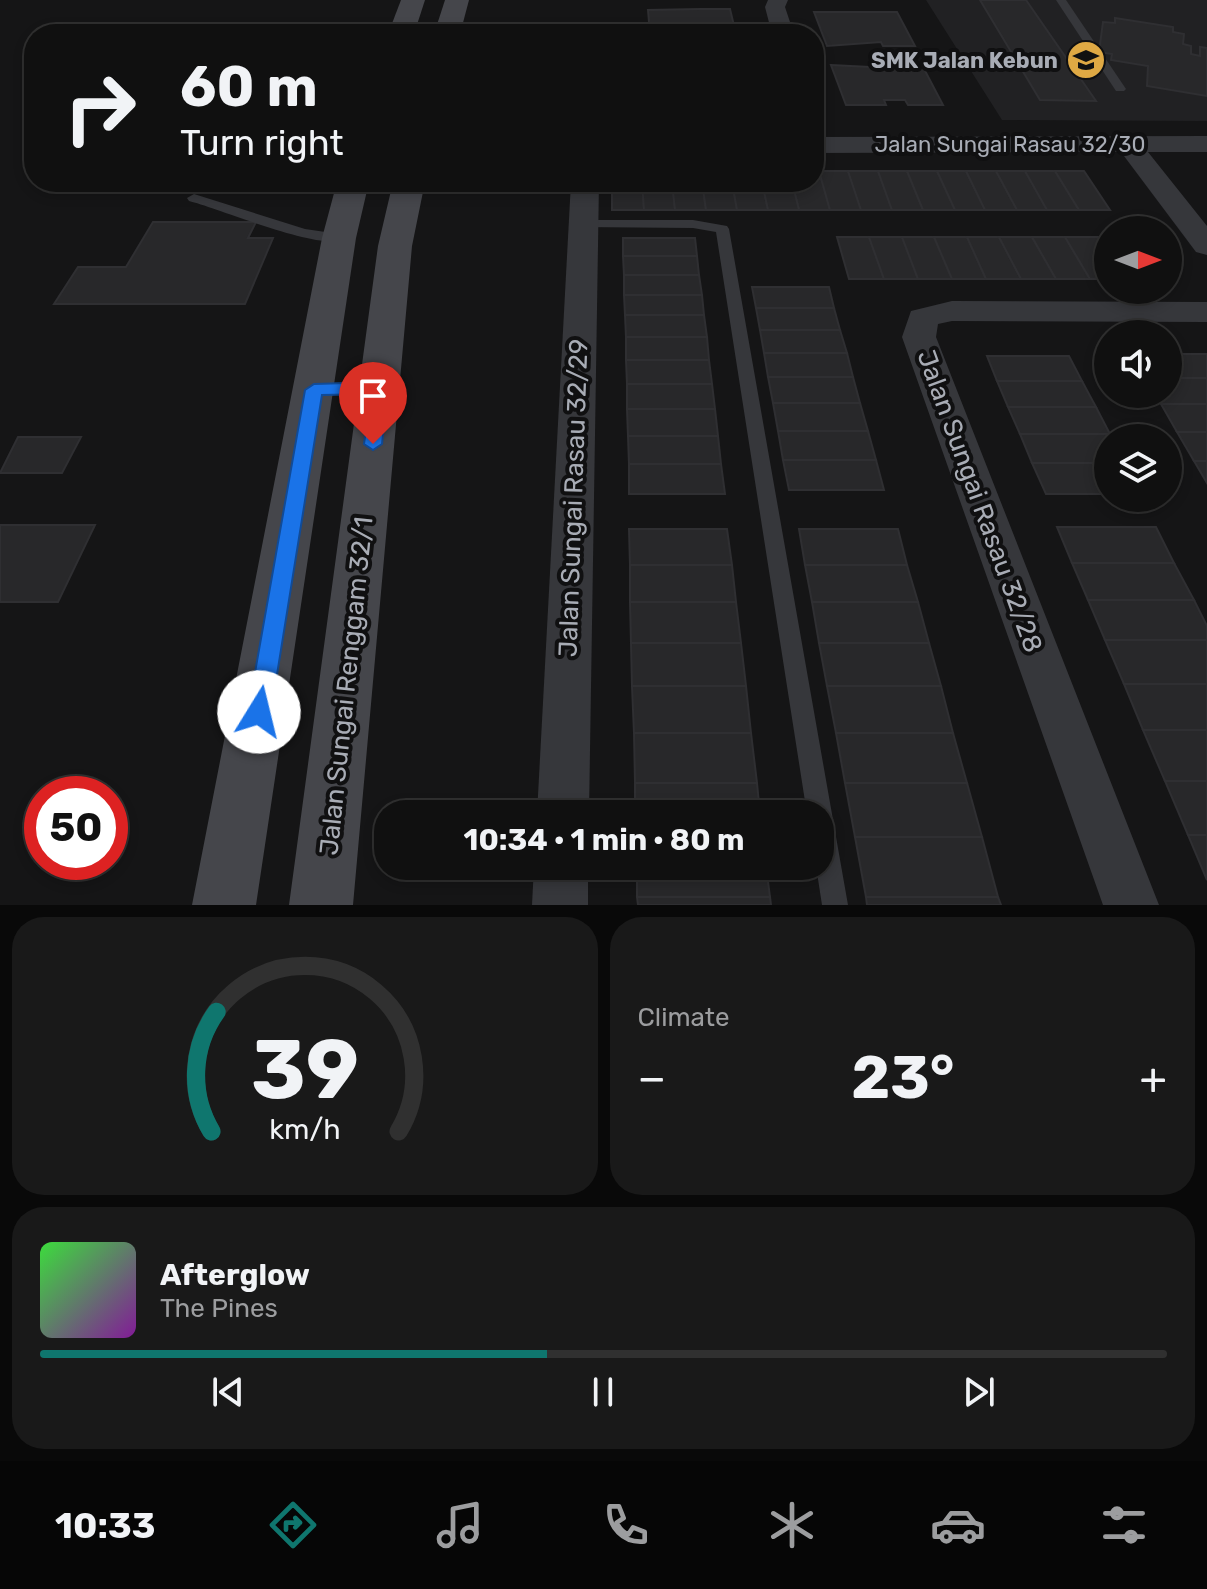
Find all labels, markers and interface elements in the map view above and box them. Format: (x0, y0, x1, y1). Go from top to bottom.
school or university icon: SMK Jalan Kebun (1065, 39, 1107, 81)
place label: SMK Jalan Kebun (871, 47, 1058, 74)
text: 60 m (180, 54, 318, 120)
icon: right (48, 56, 152, 160)
text: Turn right (180, 121, 344, 164)
street label: Jalan Sungai Rasau 32/30 (875, 131, 1145, 158)
north arrow (1094, 216, 1182, 304)
map controls (1094, 216, 1182, 512)
button: sound (1094, 320, 1182, 408)
street label: Jalan Sungai Rasau 32/29 (552, 338, 595, 658)
street label: Jalan Sungai Rasau 32/28 (910, 346, 1049, 657)
pin (339, 362, 407, 444)
icon: arrive (351, 374, 395, 418)
button: layers (1094, 424, 1182, 512)
street label: Jalan Sungai Renggam 32/1 (313, 515, 380, 857)
position arrow (217, 670, 301, 754)
speed limit sign: 50 (24, 776, 128, 880)
text: 10:34 · 1 min · 80 m (464, 822, 744, 858)
text: Climate (638, 1002, 730, 1033)
text: 39 (251, 1020, 359, 1119)
text: 23° (851, 1042, 954, 1113)
text: − (638, 1052, 666, 1104)
text: + (1140, 1052, 1167, 1104)
text: km/h (269, 1112, 340, 1146)
text: Afterglow (160, 1257, 310, 1293)
text: The Pines (160, 1293, 278, 1324)
icon: previous (206, 1370, 250, 1414)
icon: pause (581, 1370, 625, 1414)
icon: next (957, 1370, 1001, 1414)
icon: directions (265, 1497, 321, 1553)
icon: music (432, 1497, 488, 1553)
icon: phone (598, 1497, 654, 1553)
icon: climate (764, 1497, 820, 1553)
icon: car (930, 1497, 986, 1553)
icon: filters (1096, 1497, 1152, 1553)
text: 10:33 (55, 1504, 155, 1547)

